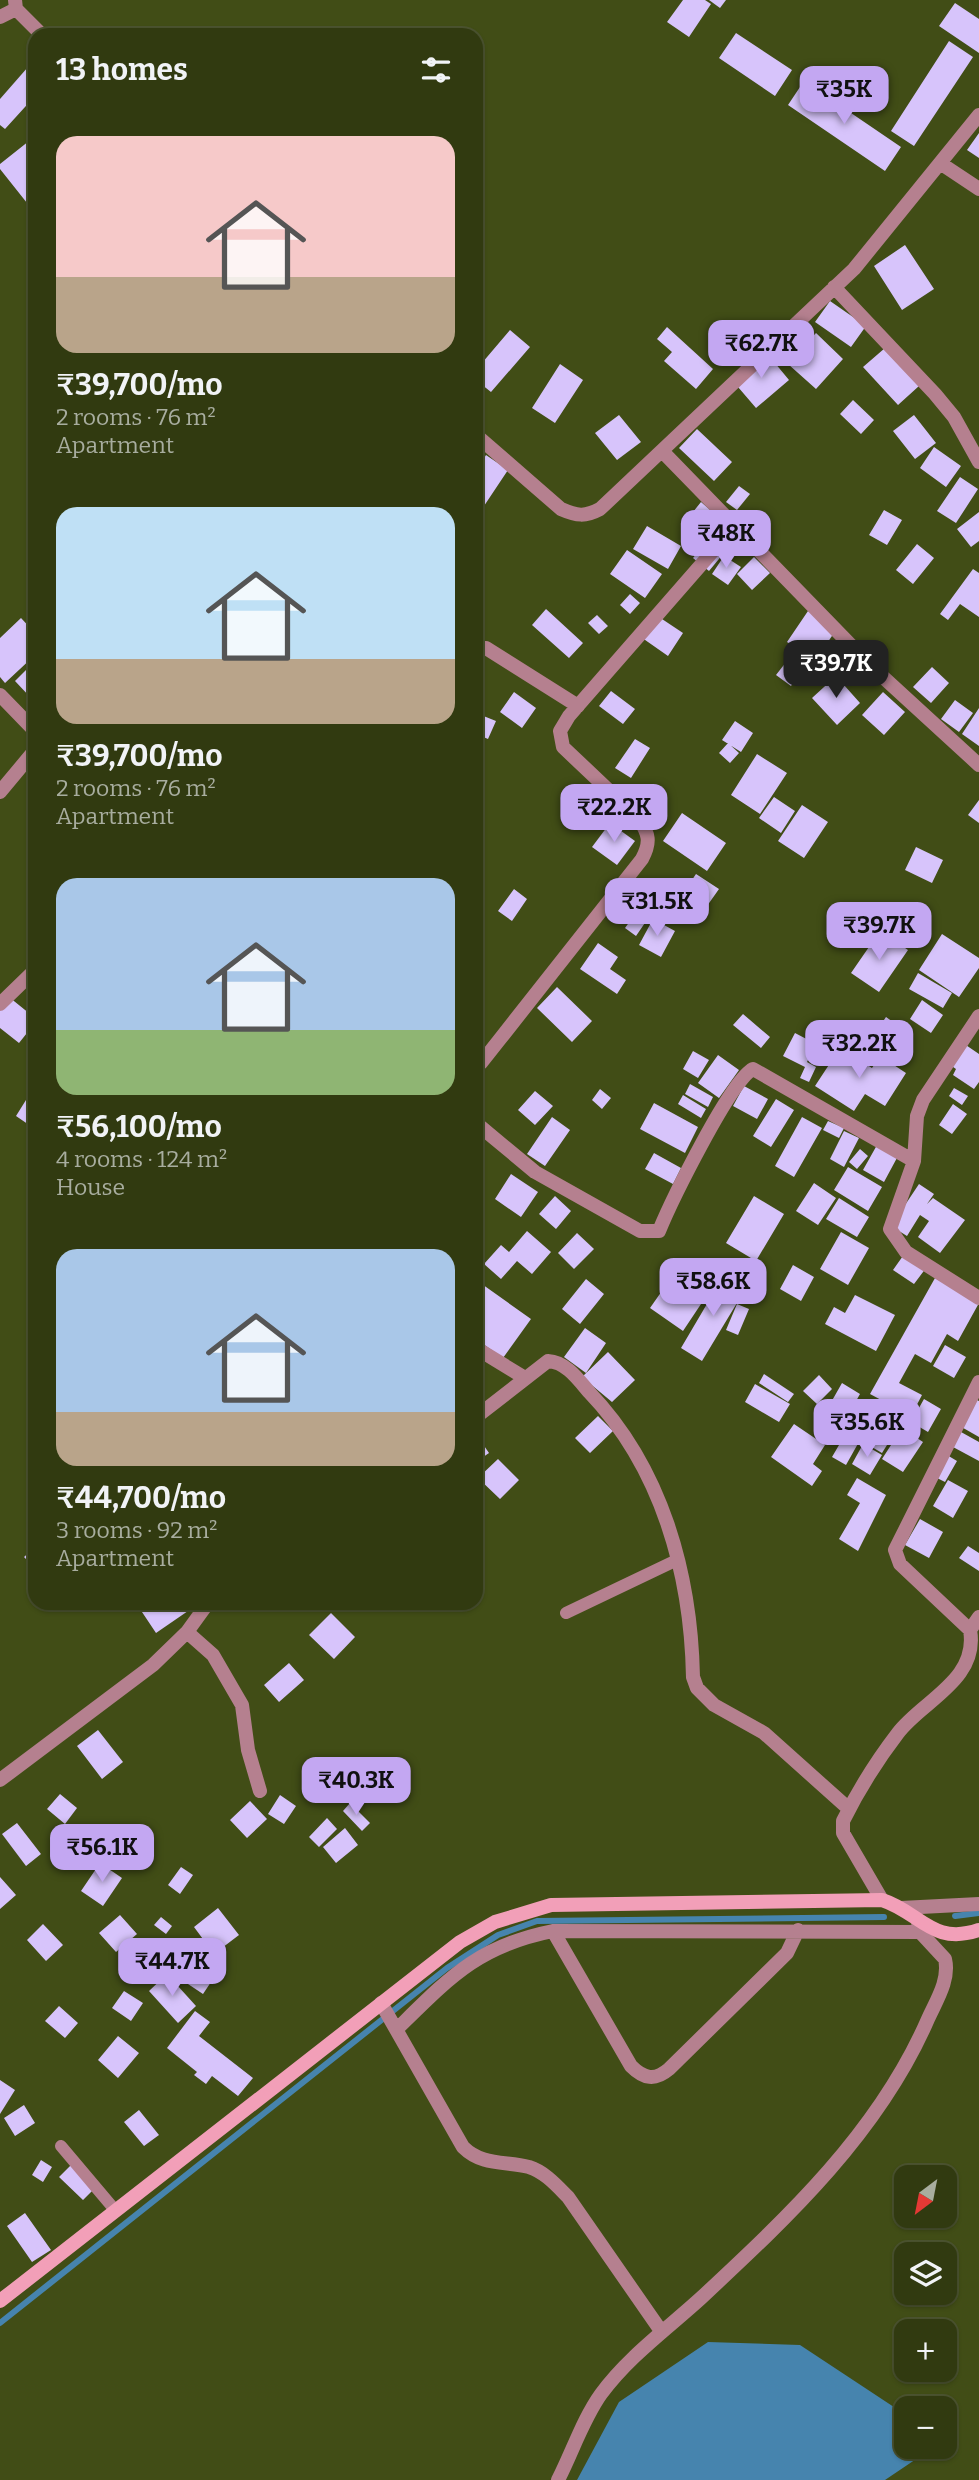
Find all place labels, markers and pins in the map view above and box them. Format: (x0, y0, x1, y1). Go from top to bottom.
pin: ₹35K (803, 66, 885, 126)
pin: ₹62.7K (704, 320, 818, 380)
pin: ₹48K (685, 510, 767, 570)
pin: ₹39.7K (779, 640, 893, 700)
pin: ₹22.2K (557, 784, 671, 844)
pin: ₹31.5K (600, 878, 714, 938)
pin: ₹39.7K (822, 902, 936, 962)
pin: ₹32.2K (802, 1020, 916, 1080)
pin: ₹58.6K (656, 1258, 770, 1318)
pin: ₹35.6K (810, 1400, 924, 1459)
pin: ₹40.3K (299, 1758, 413, 1817)
pin: ₹56.1K (45, 1825, 159, 1884)
pin: ₹44.7K (115, 1938, 229, 1998)

